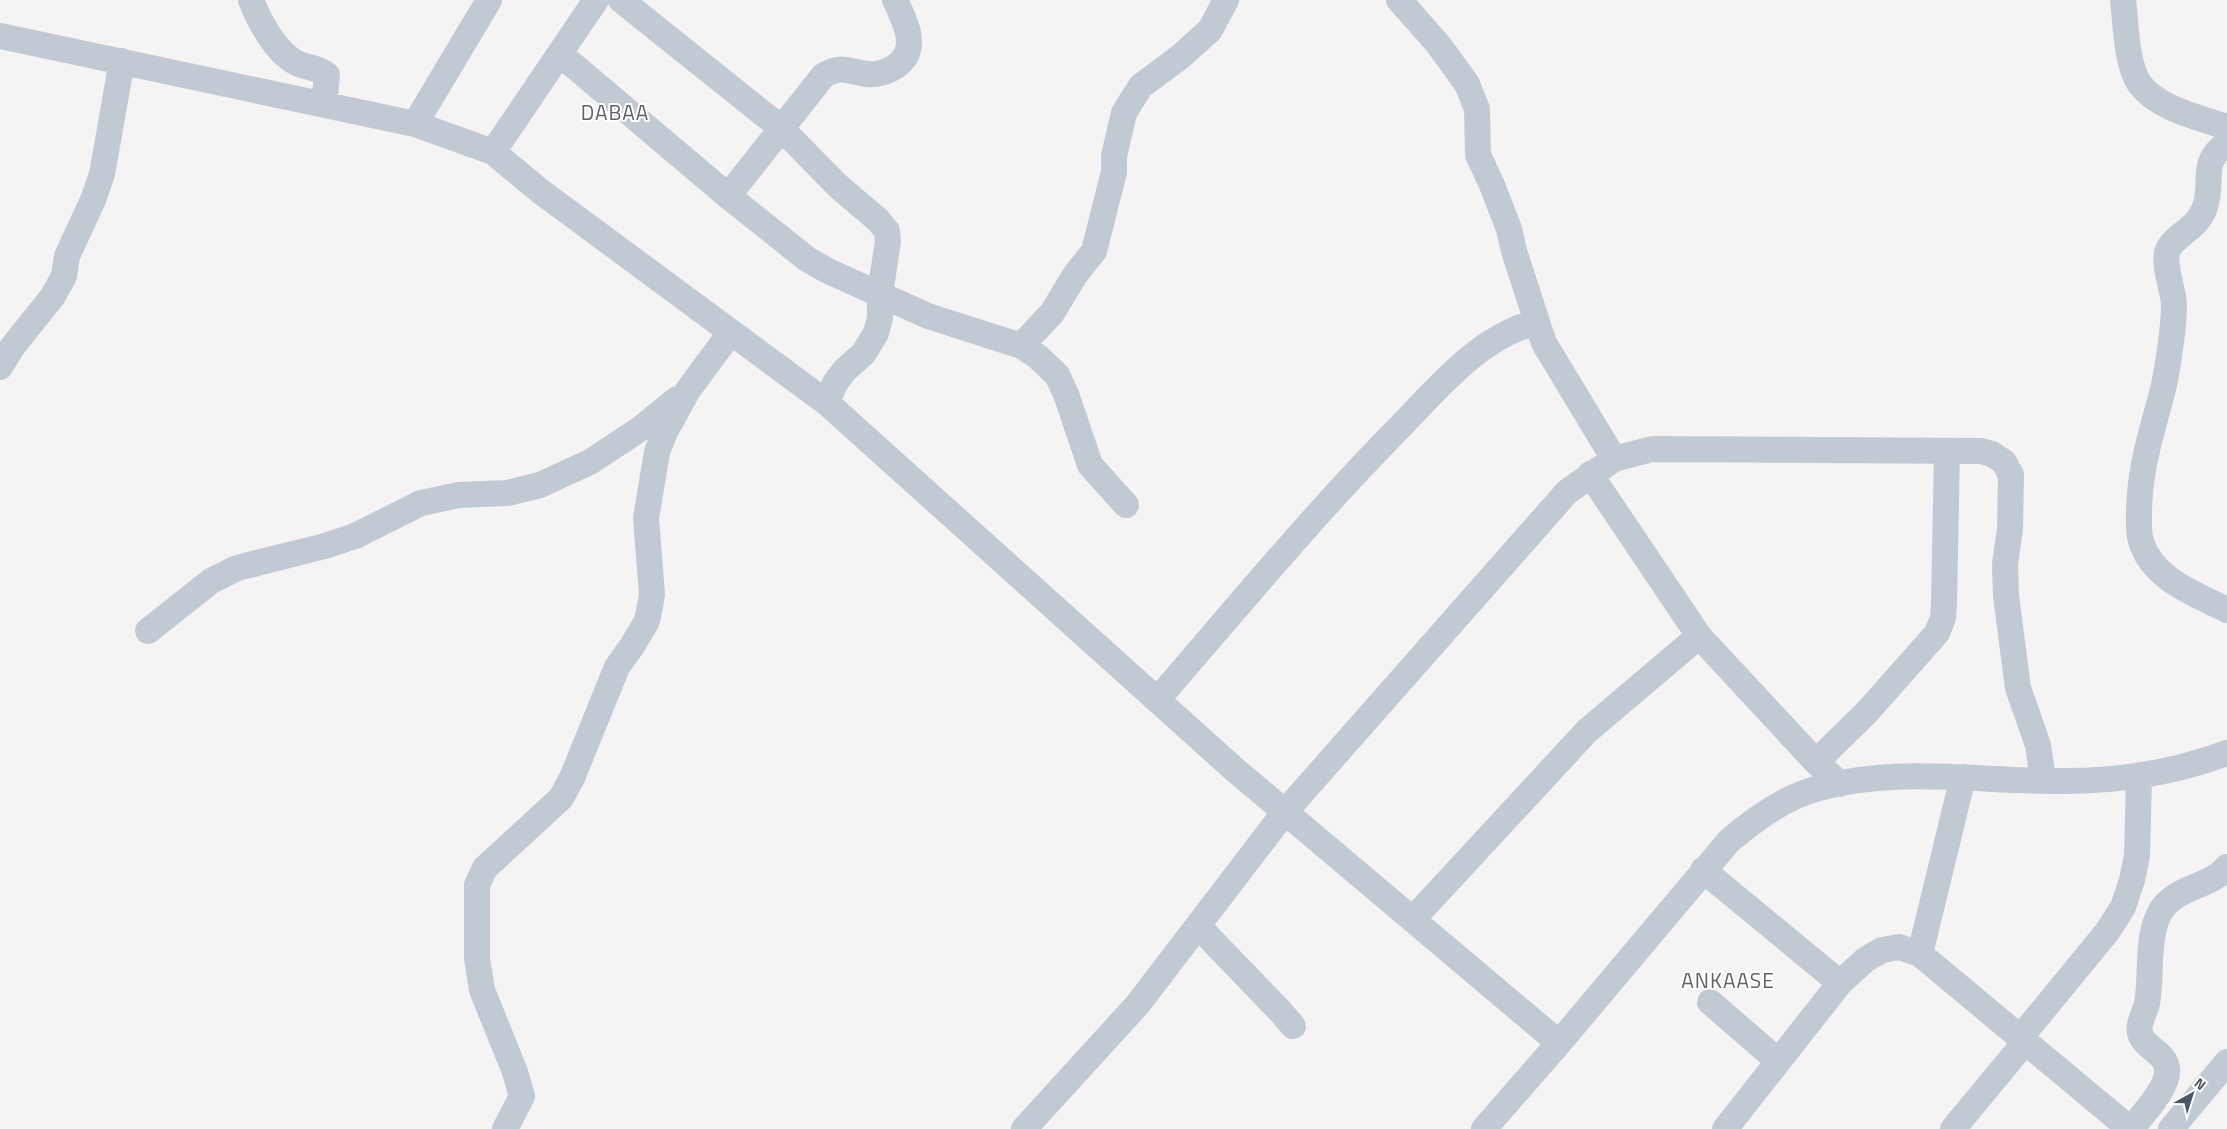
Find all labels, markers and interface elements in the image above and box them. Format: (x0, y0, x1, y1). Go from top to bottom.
district label: DABAA (581, 96, 649, 128)
district label: ANKAASE (1681, 964, 1775, 996)
north arrow (2167, 1069, 2217, 1119)
text: N (2190, 1072, 2211, 1095)

